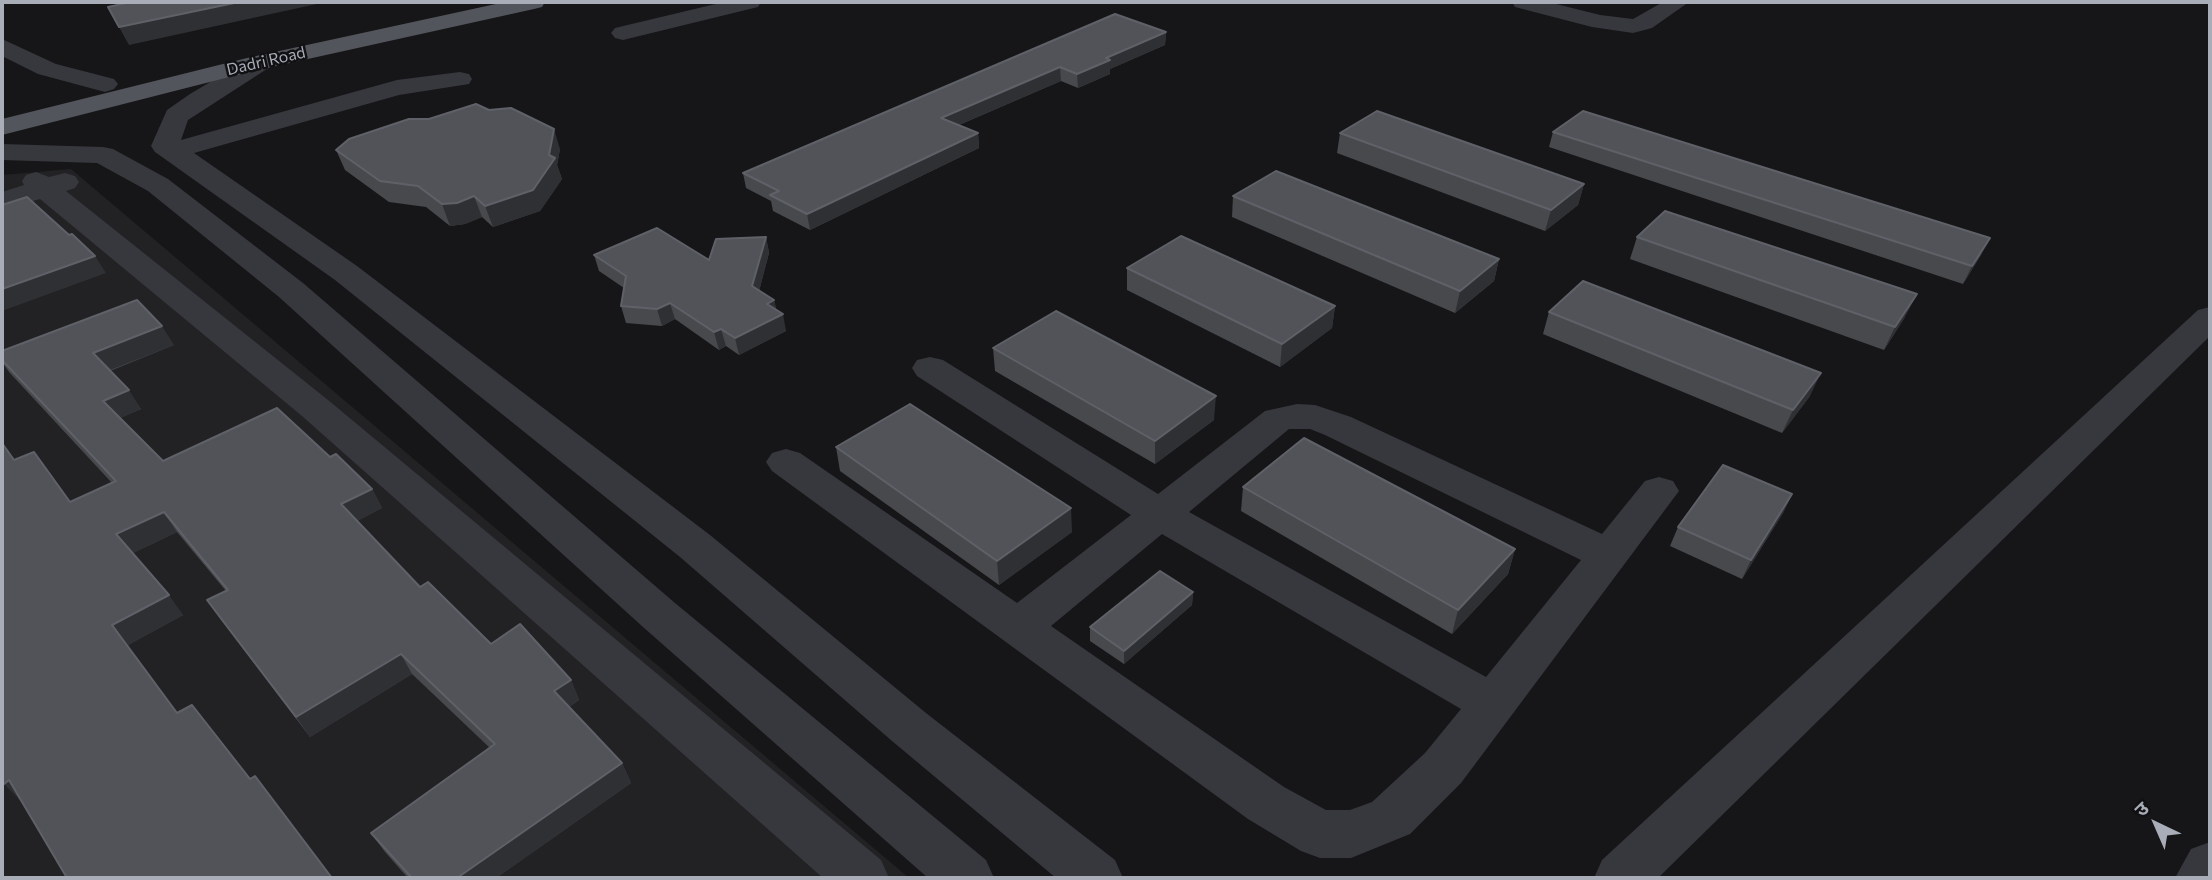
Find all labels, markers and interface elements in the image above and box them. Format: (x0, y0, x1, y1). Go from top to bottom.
street label: Dadri Road (225, 43, 307, 79)
north arrow (2121, 789, 2191, 859)
text: उ (2129, 796, 2153, 821)

